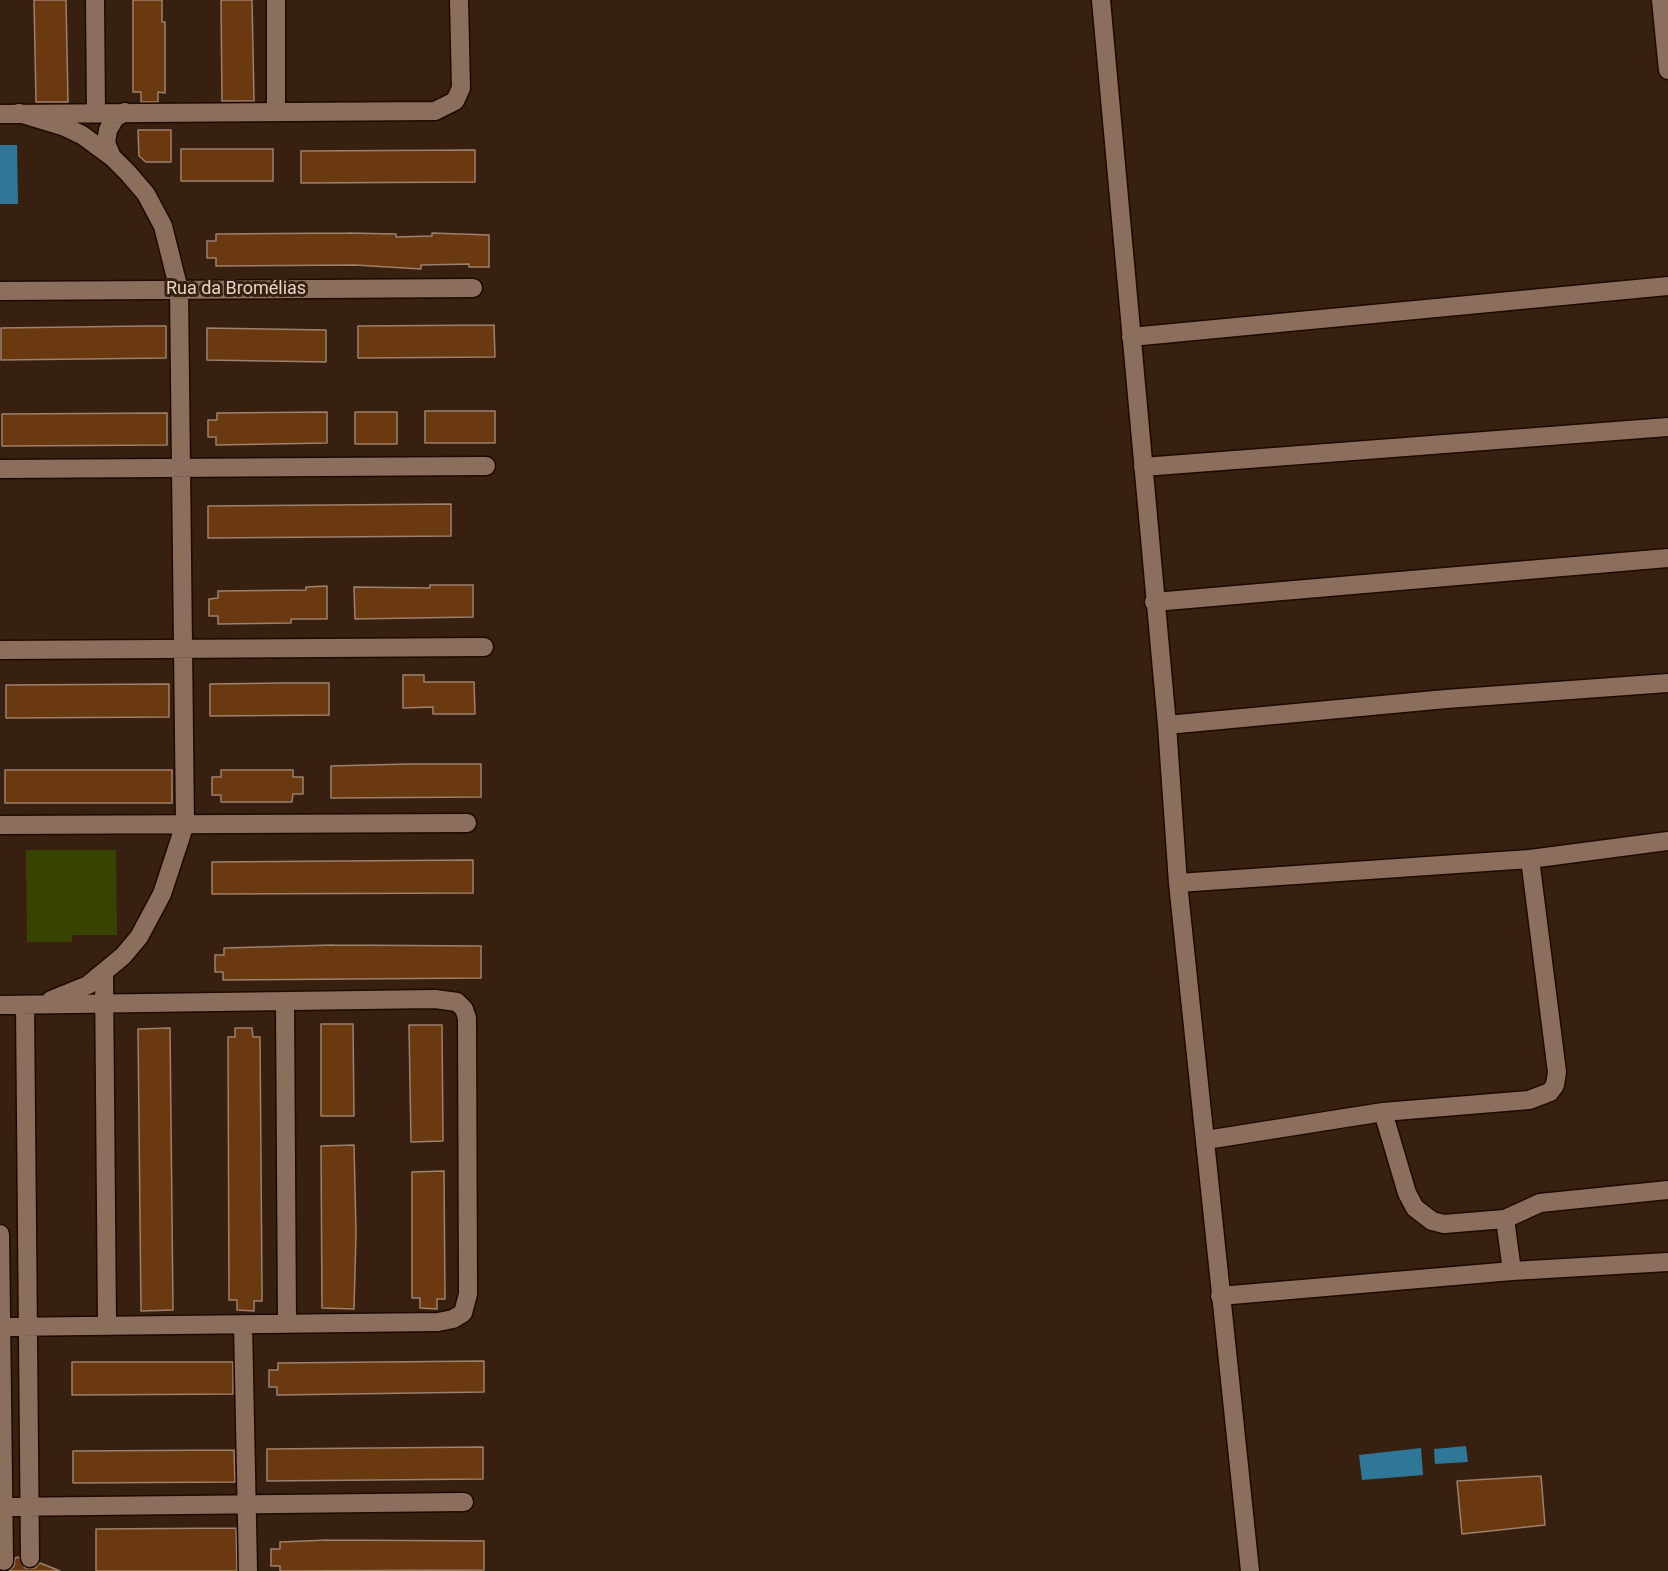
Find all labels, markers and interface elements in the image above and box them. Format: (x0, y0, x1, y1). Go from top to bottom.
street label: Rua da Bromélias (166, 278, 306, 300)

